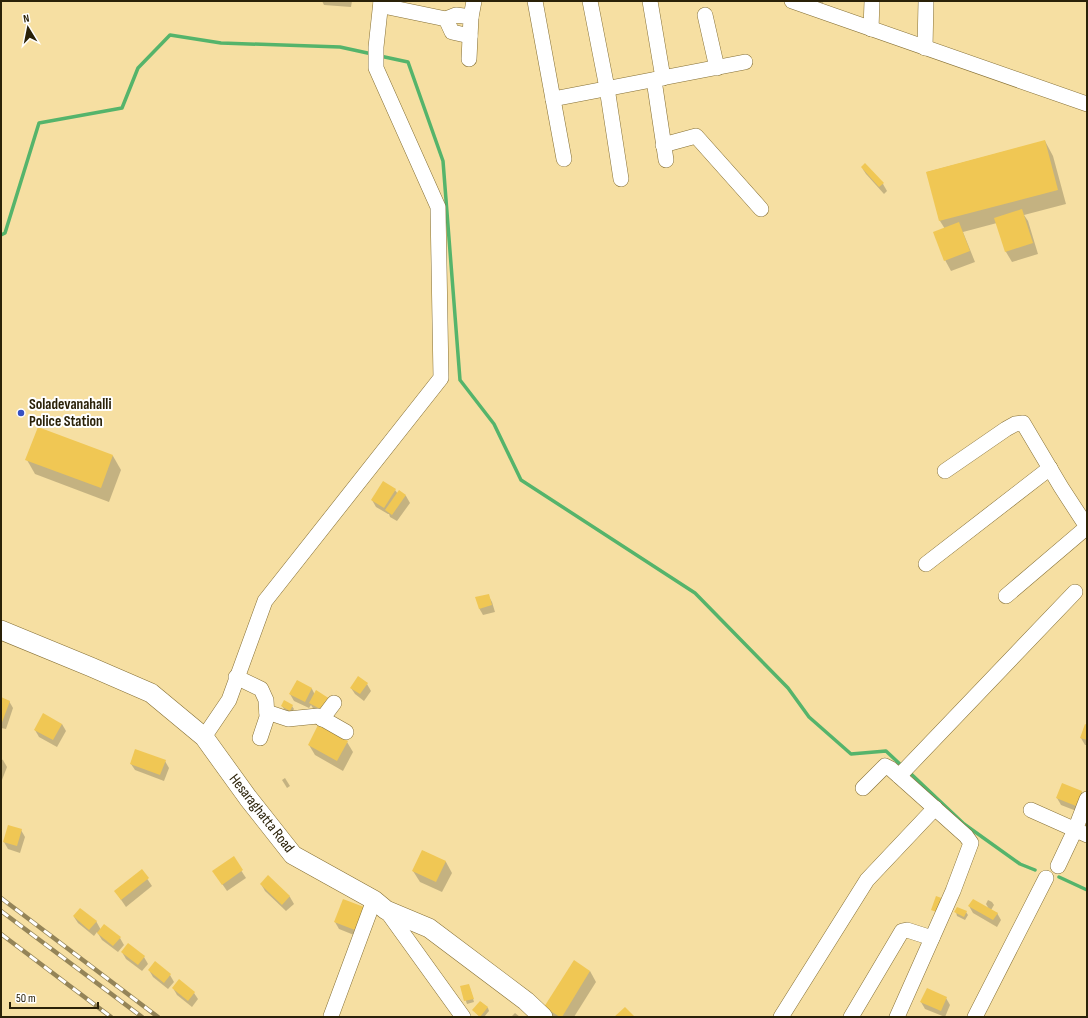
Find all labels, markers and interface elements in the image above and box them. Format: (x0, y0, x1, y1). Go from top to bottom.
north arrow (8, 8, 48, 48)
text: N (22, 12, 30, 26)
place label: Soladevanahalli Police Station (29, 395, 112, 431)
marker: Soladevanahalli Police Station (16, 408, 26, 418)
street label: Hesaraghatta Road (225, 770, 298, 857)
scale bar (10, 984, 98, 1010)
text: 50 m (16, 991, 36, 1006)

